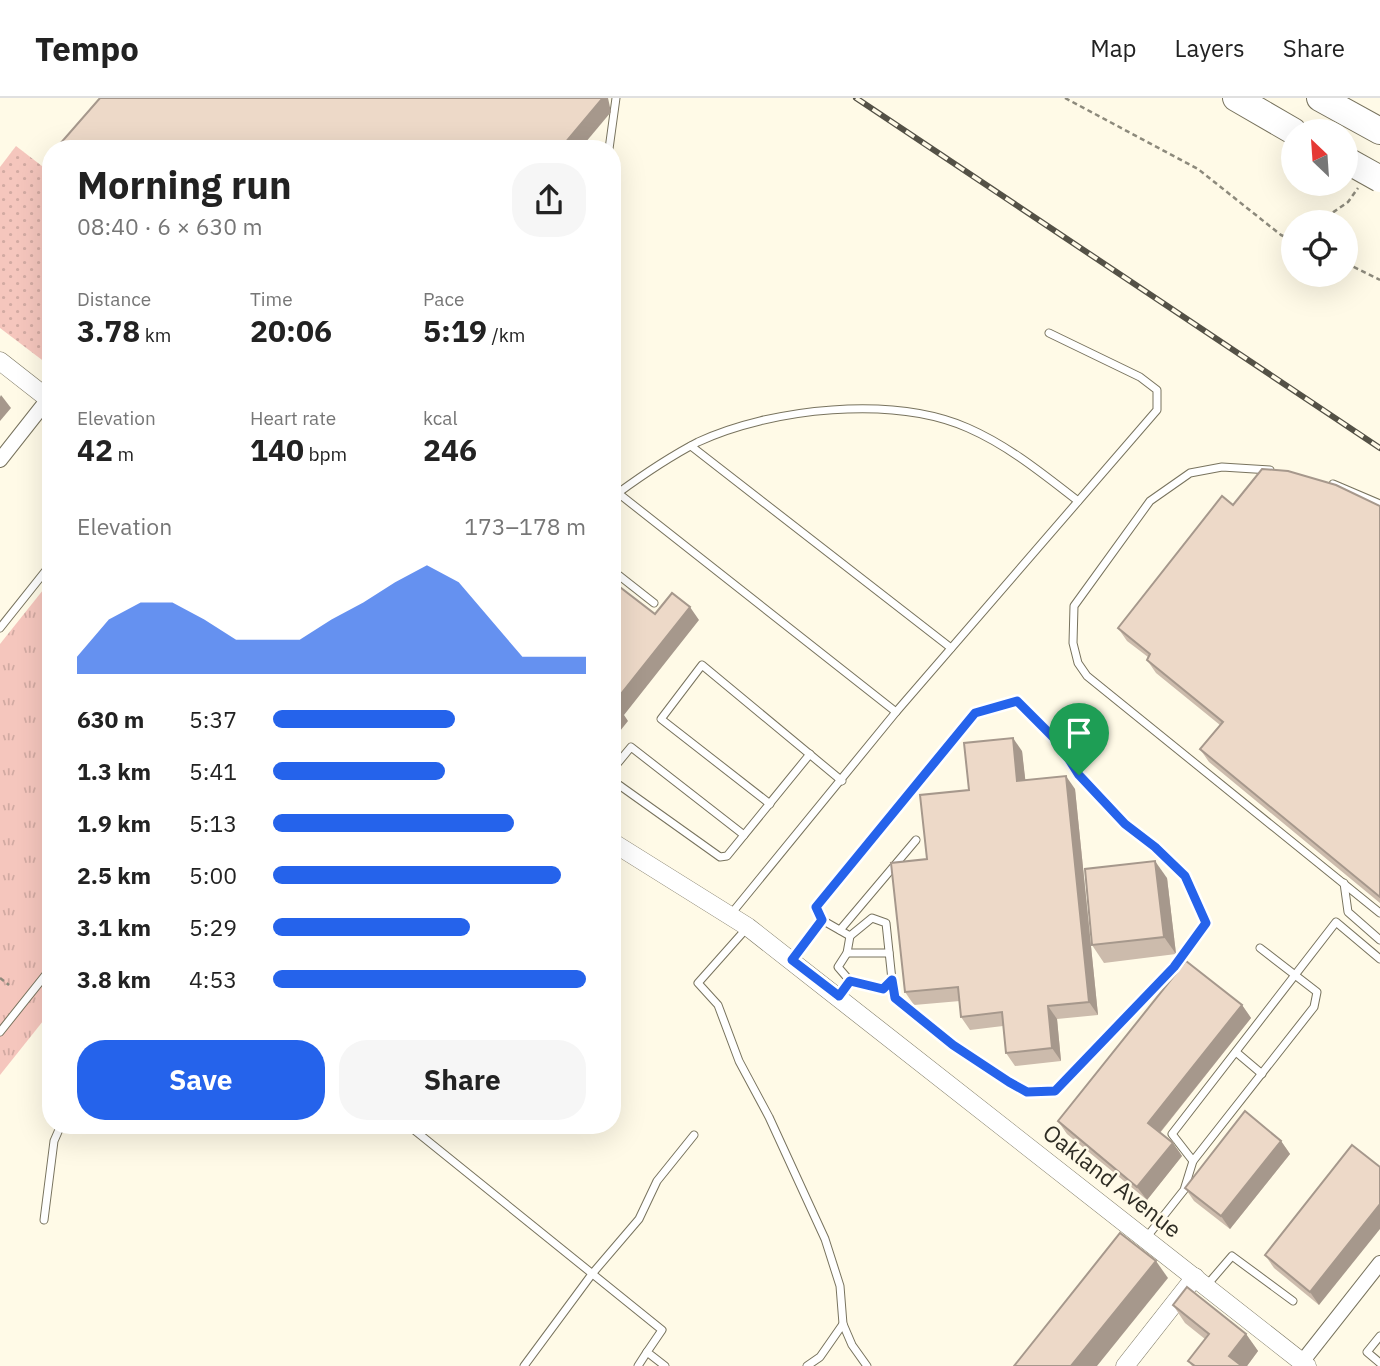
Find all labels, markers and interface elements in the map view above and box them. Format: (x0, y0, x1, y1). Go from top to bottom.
text: Tempo (35, 27, 139, 70)
text: Map (1090, 32, 1137, 64)
text: Layers (1175, 32, 1245, 64)
text: Share (1283, 32, 1345, 64)
north arrow (1281, 119, 1358, 196)
map controls (1281, 119, 1358, 287)
text: Morning run (77, 160, 292, 209)
button: share (512, 163, 586, 237)
button: locate (1281, 210, 1358, 287)
text: 08:40 · 6 × 630 m (77, 211, 263, 241)
text: Distance (77, 287, 151, 311)
text: Time (250, 287, 293, 311)
text: Pace (423, 287, 464, 311)
text: 3.78 (77, 311, 140, 350)
text: 20:06 (250, 311, 332, 350)
text: 5:19 (423, 311, 487, 350)
text: km (140, 323, 171, 347)
text: /km (487, 323, 525, 347)
text: Elevation (77, 406, 156, 430)
text: Heart rate (250, 406, 336, 430)
text: kcal (423, 406, 458, 430)
text: 42 (77, 430, 113, 469)
text: 140 (250, 430, 304, 469)
text: 246 (423, 430, 477, 469)
text: m (113, 442, 134, 466)
text: bpm (304, 442, 347, 466)
text: Elevation (77, 511, 172, 541)
text: 173–178 m (464, 511, 586, 541)
pin (1049, 703, 1109, 775)
text: 630 m (77, 704, 144, 734)
text: 5:37 (189, 704, 237, 734)
icon: arrive (1060, 714, 1098, 752)
text: 1.3 km (77, 756, 151, 786)
text: 5:41 (189, 756, 237, 786)
text: 1.9 km (77, 808, 151, 838)
text: 5:13 (189, 808, 237, 838)
text: 2.5 km (77, 860, 151, 890)
text: 5:00 (189, 860, 237, 890)
text: 3.1 km (77, 912, 151, 942)
text: 5:29 (189, 912, 237, 942)
text: 3.8 km (77, 964, 151, 994)
text: 4:53 (189, 964, 237, 994)
button: Save (77, 1040, 325, 1120)
button: Share (339, 1040, 586, 1120)
street label: Oakland Avenue (1037, 1117, 1188, 1244)

